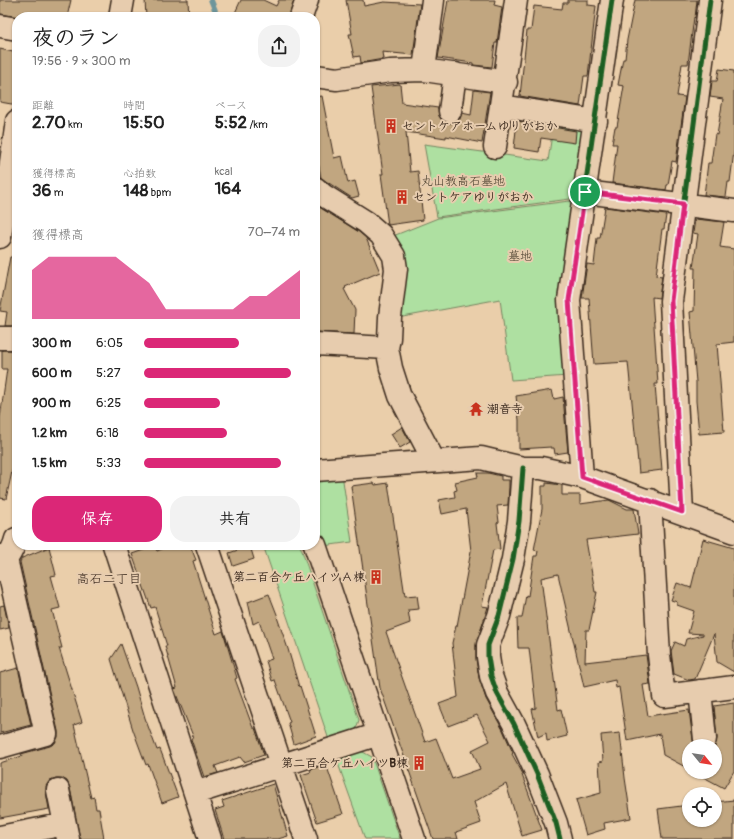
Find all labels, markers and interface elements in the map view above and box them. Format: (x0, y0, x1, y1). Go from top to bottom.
text: 夜のラン (32, 24, 120, 52)
button: share (258, 25, 300, 67)
text: 19:56 · 9 × 300 m (32, 53, 131, 69)
text: 距離 (32, 99, 54, 112)
text: 時間 (123, 99, 145, 112)
text: ペース (215, 99, 247, 112)
text: 2.70 (32, 112, 66, 133)
text: 15:50 (123, 112, 165, 133)
text: 5:52 (215, 112, 247, 133)
text: km (66, 118, 83, 131)
text: /km (247, 118, 268, 131)
building icon: セントケアホームゆりがおか (383, 118, 399, 134)
place label: セントケアホームゆりがおか (402, 119, 558, 134)
text: kcal (215, 165, 233, 178)
text: 獲得標高 (32, 167, 76, 180)
text: 心拍数 (123, 167, 156, 180)
park label: 丸山教高石墓地 (421, 174, 505, 189)
pin (568, 175, 602, 209)
text: 164 (215, 178, 241, 199)
text: 36 (32, 180, 51, 201)
text: 148 (123, 180, 148, 201)
icon: arrive (574, 181, 596, 203)
text: m (51, 186, 64, 199)
text: bpm (148, 186, 171, 199)
building icon: セントケアゆりがおか (394, 189, 410, 205)
place label: セントケアゆりがおか (413, 190, 533, 205)
text: 70–74 m (248, 224, 300, 240)
text: 獲得標高 (32, 227, 84, 243)
park label: 墓地 (508, 249, 532, 264)
text: 300 m (32, 335, 71, 351)
text: 6:05 (96, 335, 123, 351)
text: 600 m (32, 365, 72, 381)
text: 5:27 (96, 365, 121, 381)
text: 900 m (32, 395, 71, 411)
text: 6:25 (96, 395, 121, 411)
temple icon: 潮音寺 (468, 401, 484, 417)
place label: 潮音寺 (487, 402, 523, 417)
text: 1.2 km (32, 425, 67, 441)
text: 6:18 (96, 425, 119, 441)
text: 1.5 km (32, 455, 67, 471)
text: 5:33 (96, 455, 121, 471)
button: 保存 (32, 496, 162, 542)
button: 共有 (170, 496, 300, 542)
building icon: 第二百合ケ丘ハイツＡ棟 (368, 569, 384, 585)
place label: 第二百合ケ丘ハイツＡ棟 (233, 570, 365, 585)
district label: 高石二丁目 (76, 571, 142, 587)
north arrow (682, 739, 722, 779)
map controls (682, 739, 722, 827)
building icon: 第二百合ケ丘ハイツB棟 (411, 755, 427, 771)
place label: 第二百合ケ丘ハイツB棟 (281, 756, 408, 771)
button: locate (682, 787, 722, 827)

